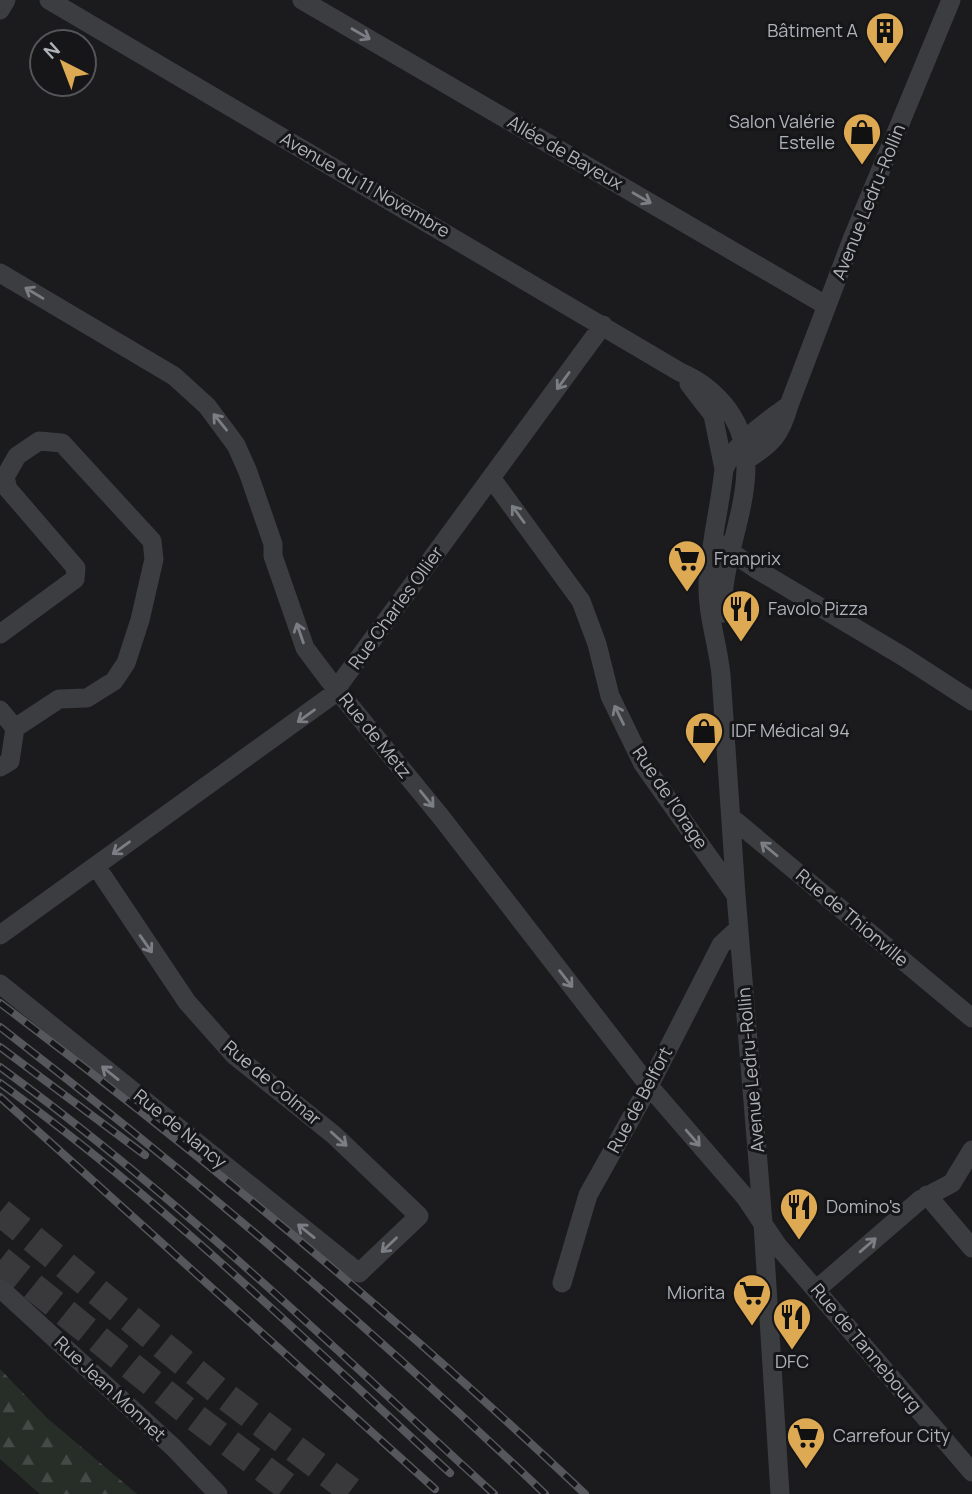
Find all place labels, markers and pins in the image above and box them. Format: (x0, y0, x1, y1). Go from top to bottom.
building icon: Bâtiment A (864, 10, 906, 65)
place label: Bâtiment A (767, 18, 859, 42)
place label: Salon Valérie Estelle (729, 109, 835, 154)
shop icon: Salon Valérie Estelle (841, 111, 883, 166)
supermarket icon: Franprix (666, 538, 708, 593)
place label: Franprix (714, 546, 781, 570)
restaurant icon: Favolo Pizza (720, 588, 762, 643)
place label: Favolo Pizza (768, 596, 868, 620)
shop icon: IDF Médical 94 (683, 710, 725, 765)
place label: IDF Médical 94 (731, 718, 850, 742)
restaurant icon: Domino's (778, 1186, 820, 1241)
place label: Domino's (826, 1194, 901, 1218)
supermarket icon: Miorita (731, 1272, 773, 1327)
place label: Miorita (667, 1280, 725, 1304)
restaurant icon: DFC (771, 1296, 813, 1351)
place label: DFC (775, 1349, 809, 1373)
supermarket icon: Carrefour City (785, 1415, 827, 1470)
place label: Carrefour City (833, 1423, 951, 1447)

